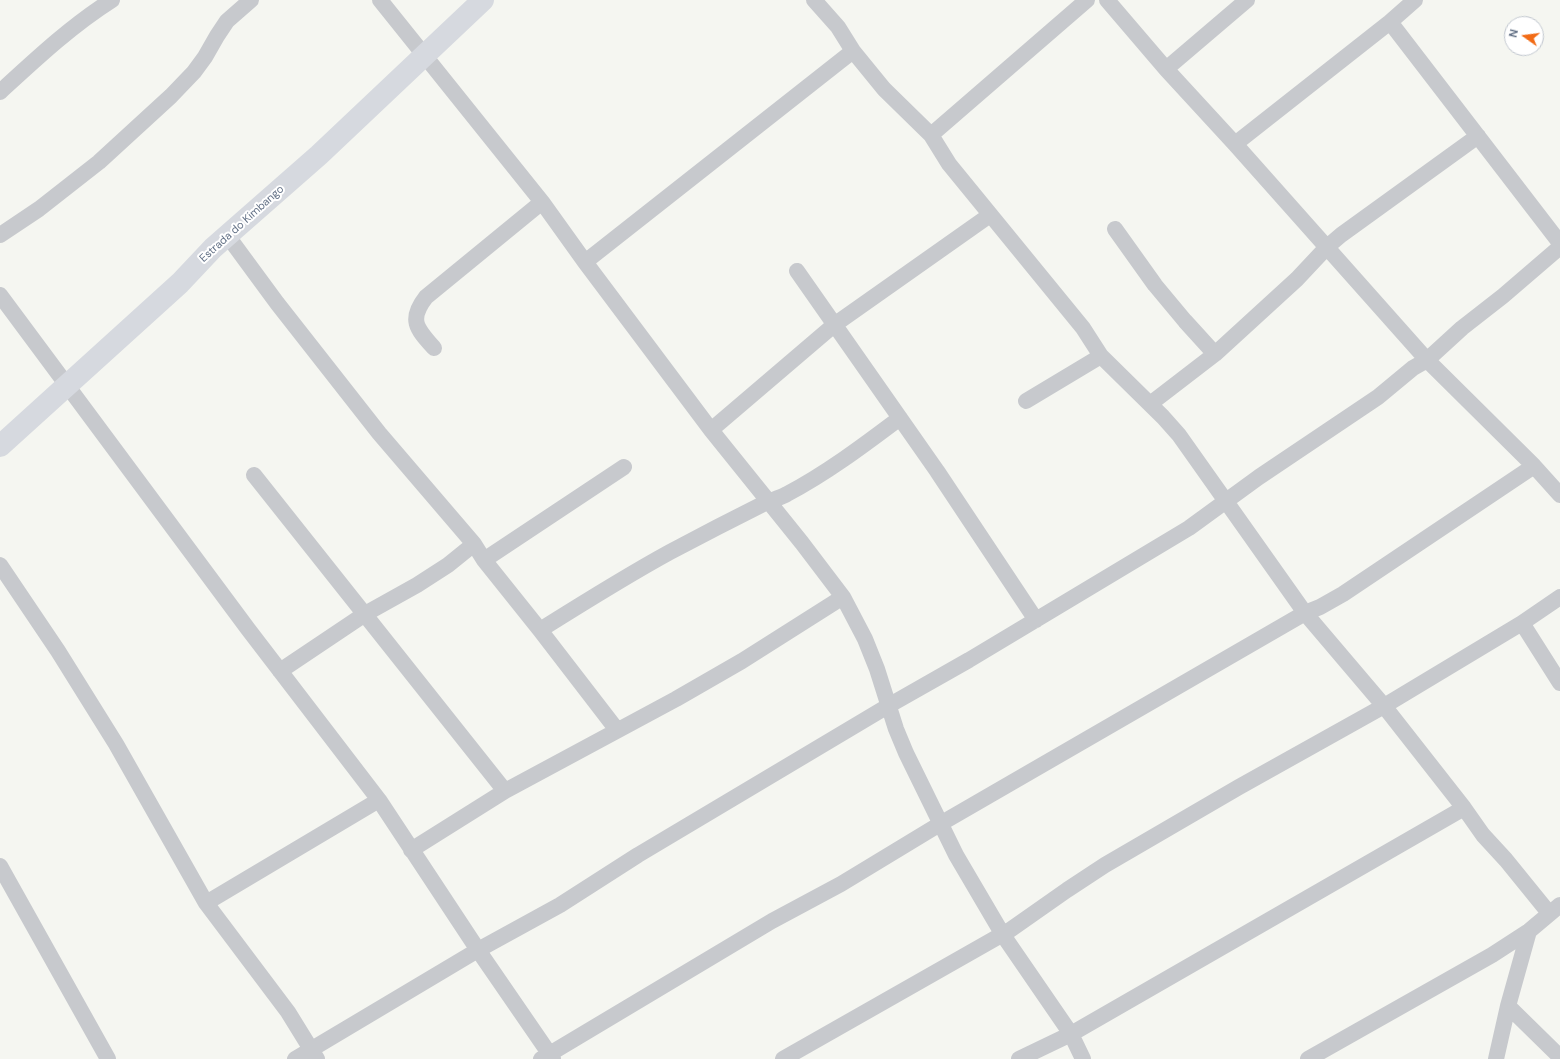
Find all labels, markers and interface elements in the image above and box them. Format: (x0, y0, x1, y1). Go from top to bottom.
north arrow (1504, 16, 1544, 56)
text: N (1506, 28, 1521, 39)
street label: Estrada do Kimbango (197, 183, 287, 265)

